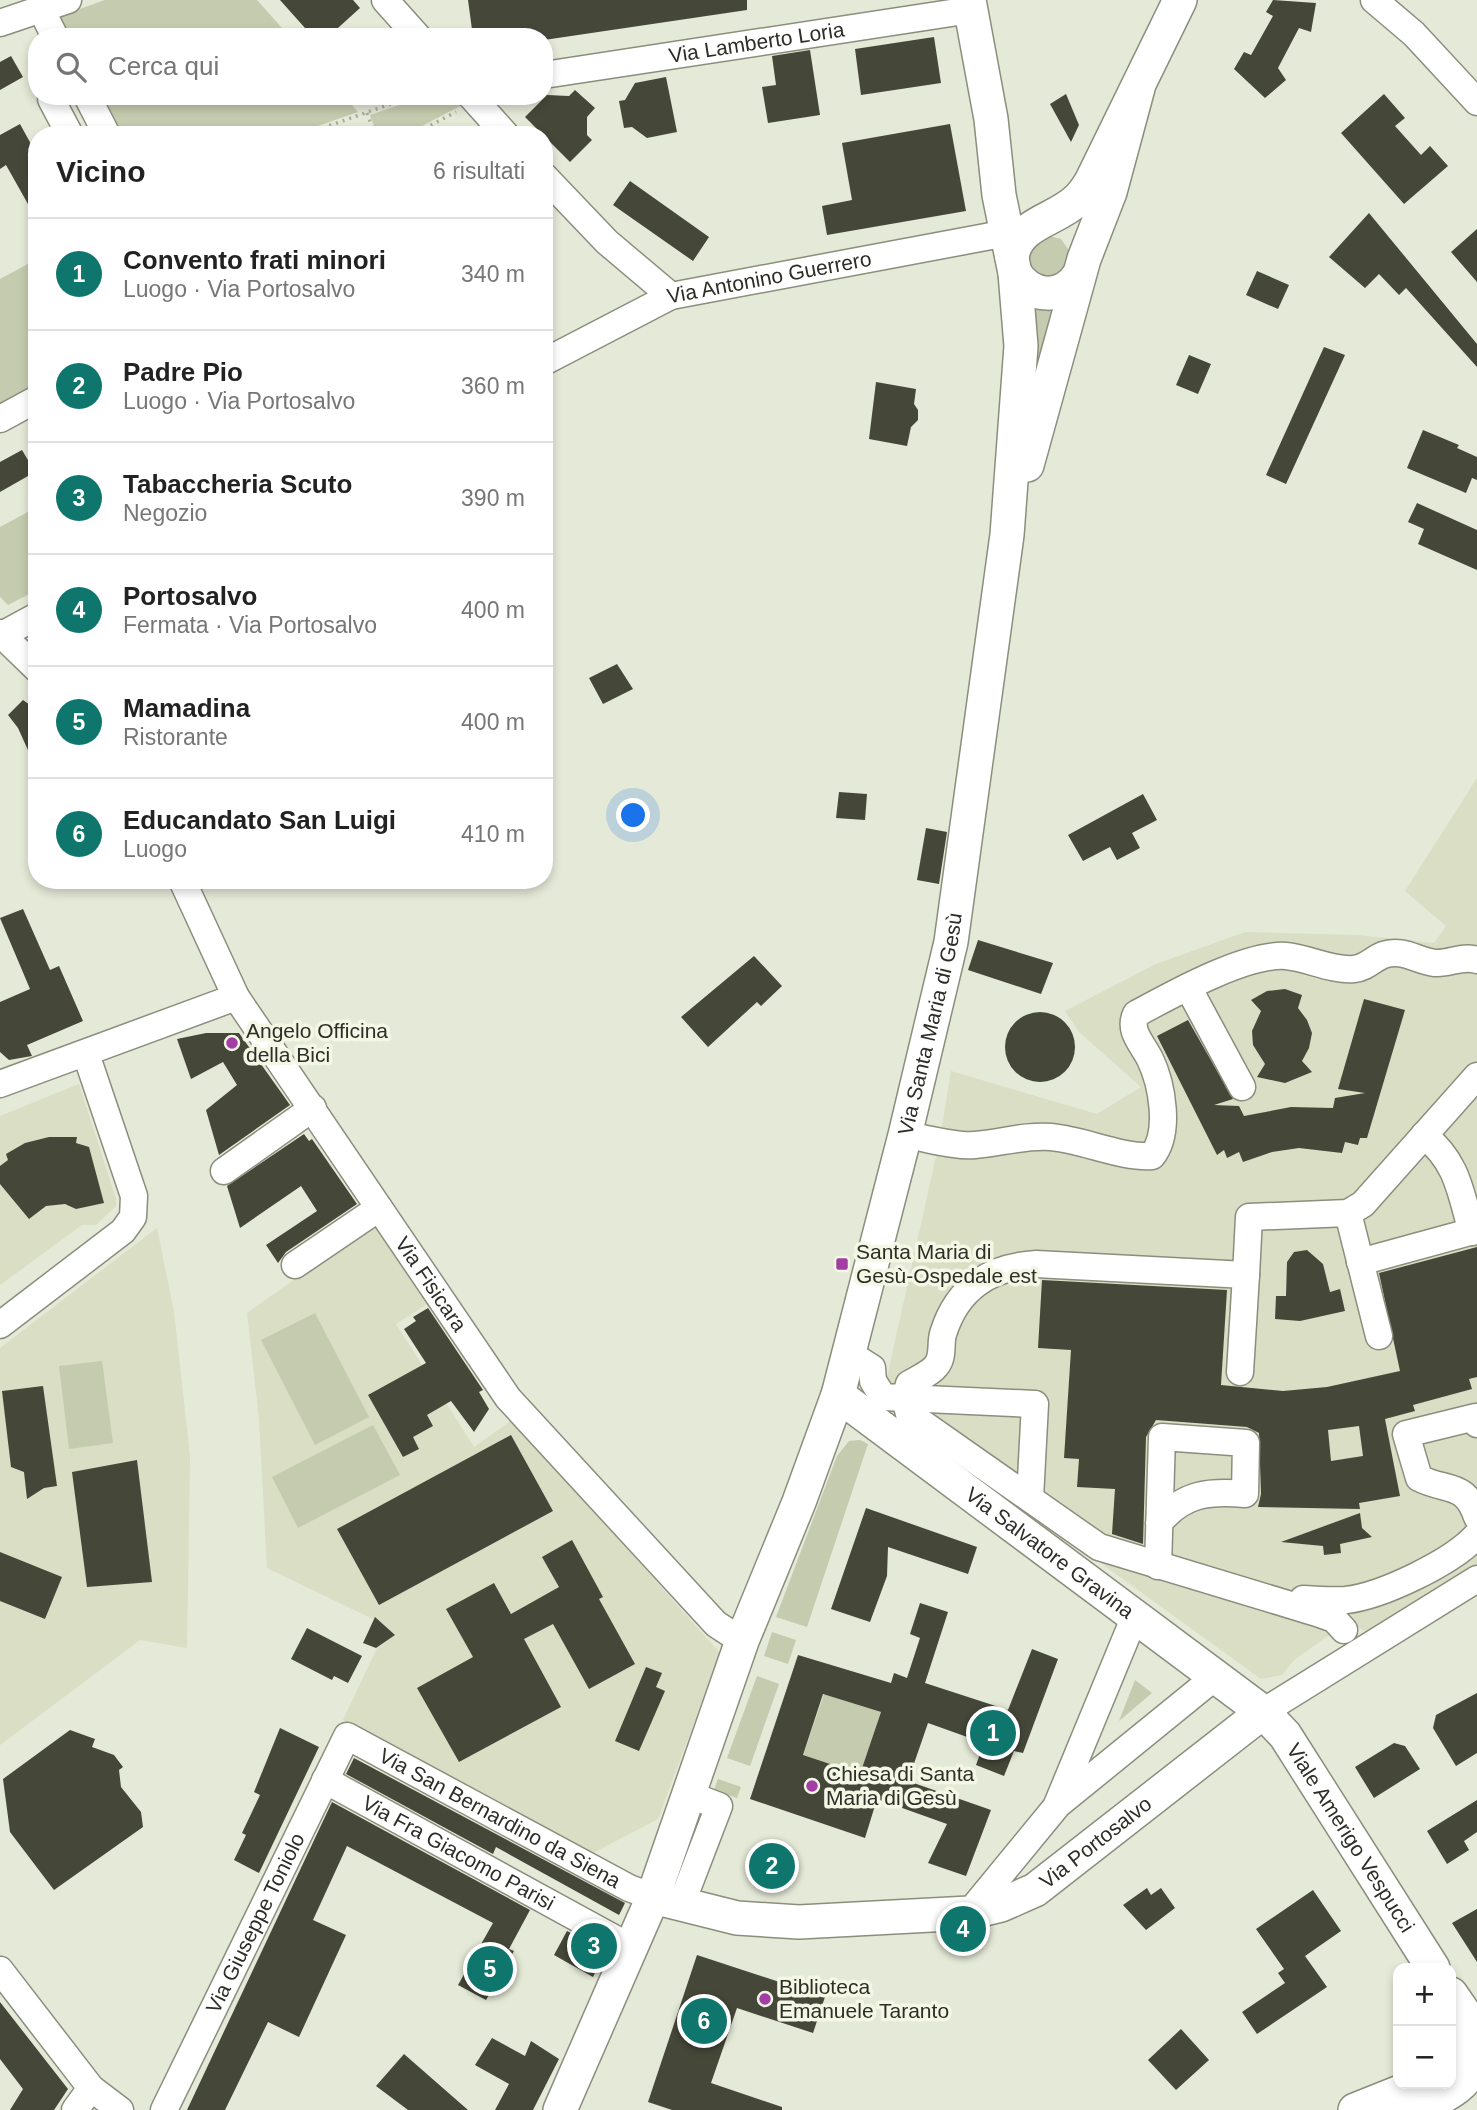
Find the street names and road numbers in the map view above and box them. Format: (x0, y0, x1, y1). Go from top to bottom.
street label: Via Lamberto Loria (667, 17, 846, 67)
street label: Via Antonino Guerrero (665, 247, 873, 308)
street label: Via Santa Maria di Gesù (893, 911, 966, 1137)
street label: Via Fisicara (391, 1232, 472, 1336)
street label: Via Salvatore Gravina (961, 1482, 1139, 1623)
street label: Viale Amerigo Vespucci (1282, 1739, 1419, 1936)
street label: Via San Bernardino da Siena (375, 1744, 625, 1892)
street label: Via Fra Giacomo Parisi (358, 1791, 559, 1914)
street label: Via Portosalvo (1035, 1792, 1156, 1893)
street label: Via Giuseppe Toniolo (201, 1829, 309, 2017)

